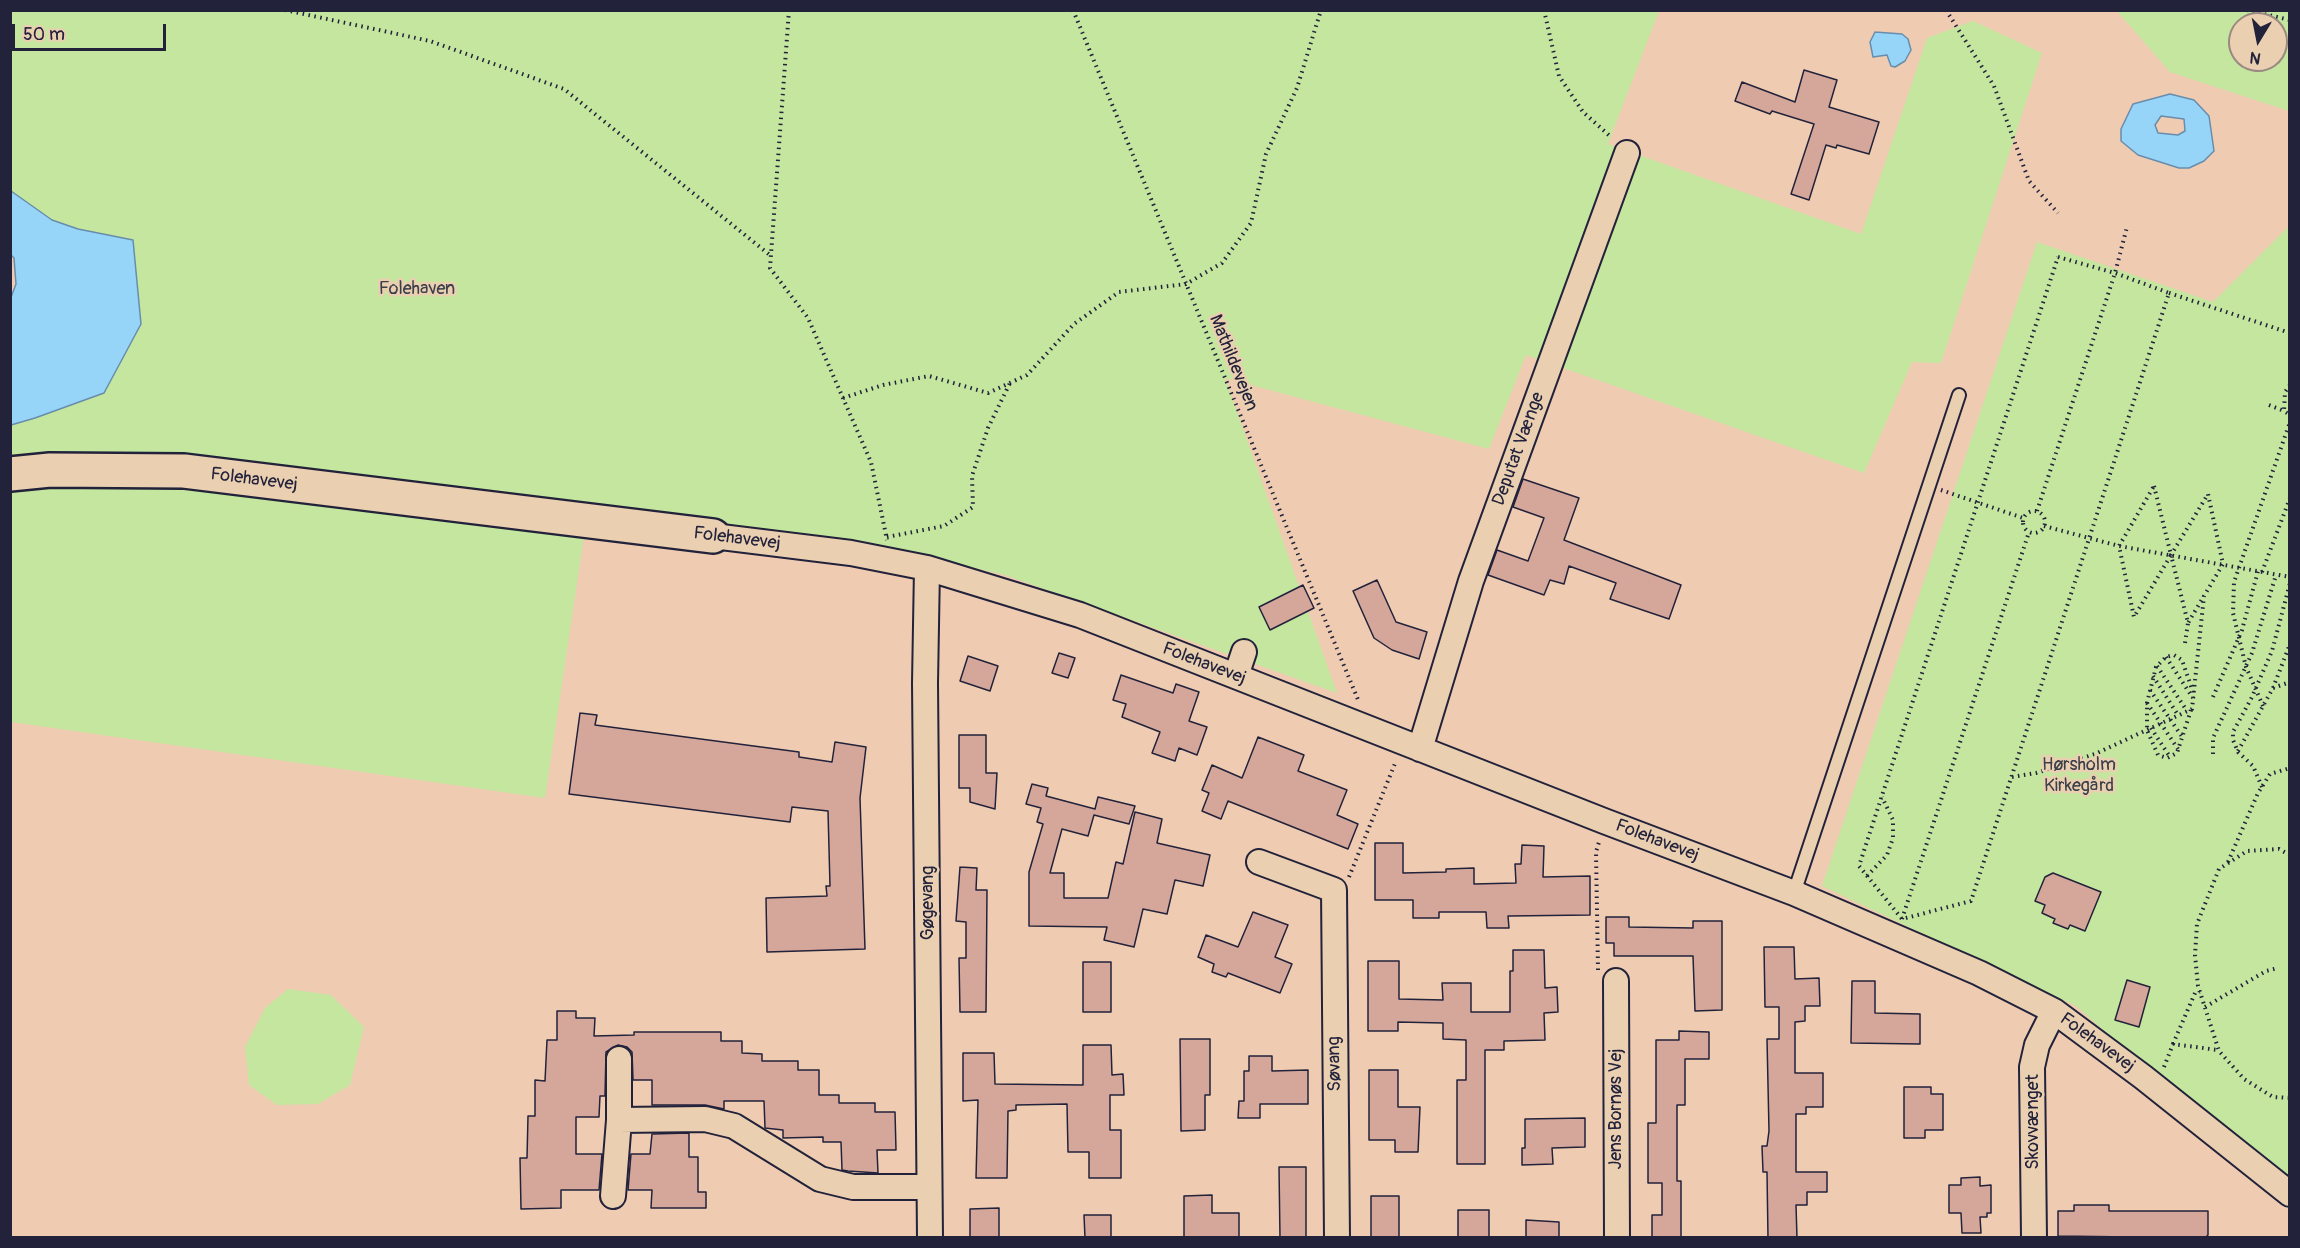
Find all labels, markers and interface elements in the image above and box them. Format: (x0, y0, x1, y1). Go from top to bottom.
scale bar (15, 12, 170, 50)
north arrow (2228, 12, 2288, 72)
text: 50 m (23, 23, 65, 46)
text: N (2248, 47, 2262, 69)
park label: Folehaven (379, 278, 455, 300)
street label: Mathildevejen (1204, 312, 1262, 414)
street label: Deputat Vænge (1488, 389, 1550, 509)
street label: Folehavevej (209, 464, 299, 496)
street label: Folehavevej (692, 523, 782, 555)
street label: Folehavevej (1159, 638, 1249, 690)
park label: Hørsholm Kirkegård (2042, 754, 2116, 796)
street label: Folehavevej (1612, 815, 1702, 867)
street label: Gøgevang (917, 866, 939, 940)
street label: Folehavevej (2055, 1009, 2139, 1077)
street label: Søvang (1324, 1036, 1346, 1092)
street label: Jens Bornøs Vej (1605, 1049, 1627, 1169)
street label: Skovvænget (2022, 1074, 2044, 1170)

